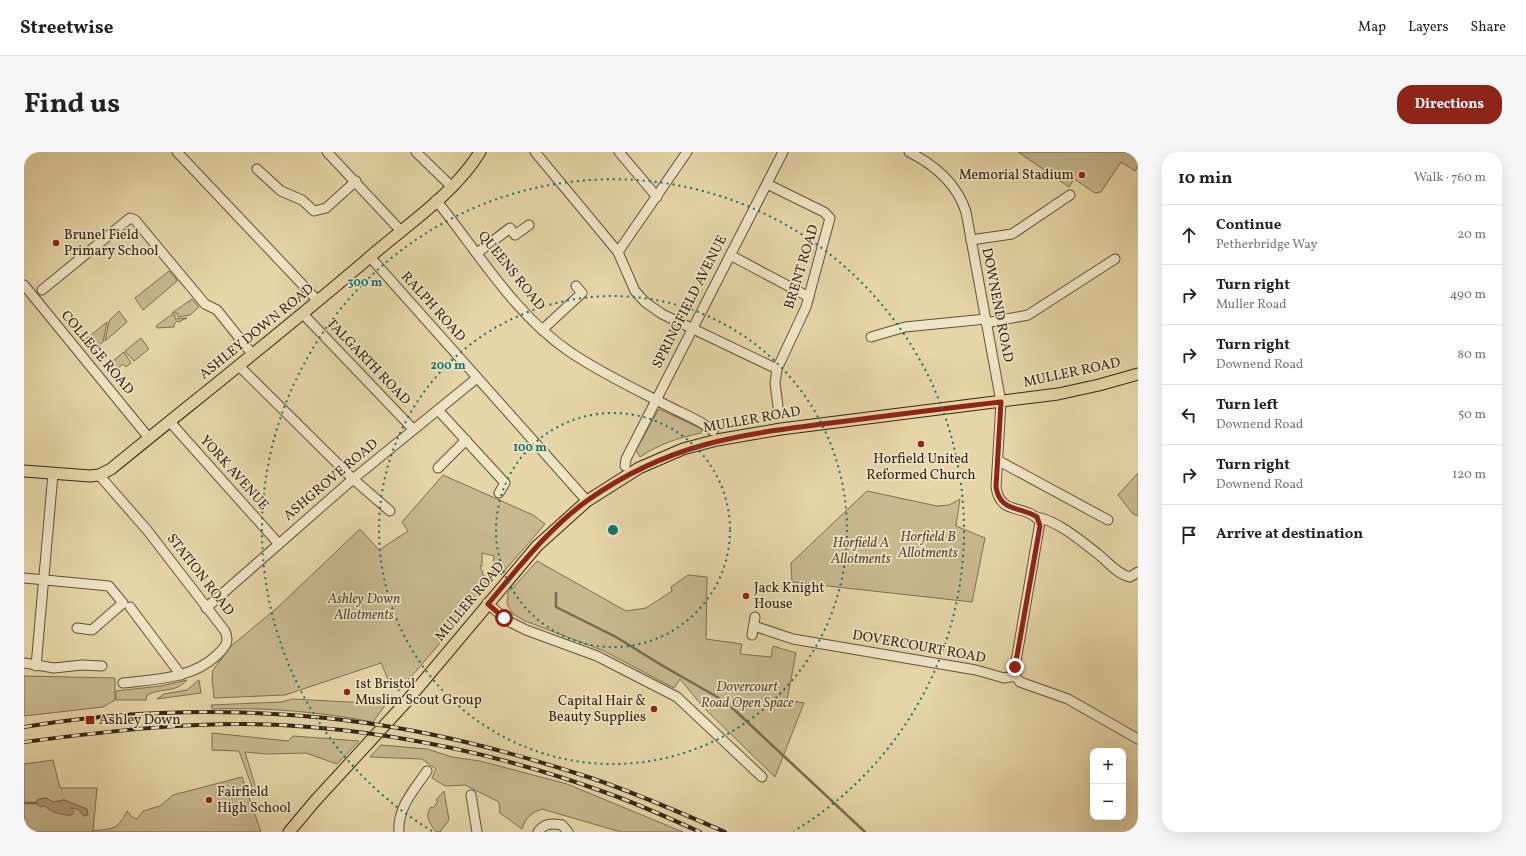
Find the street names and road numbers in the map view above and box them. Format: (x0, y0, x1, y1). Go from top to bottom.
street label: BRENT ROAD (780, 222, 824, 312)
street label: QUEENS ROAD (473, 227, 549, 315)
street label: SPRINGFIELD AVENUE (648, 232, 732, 372)
street label: DOWNEND ROAD (977, 246, 1017, 364)
street label: RALPH ROAD (396, 268, 470, 346)
street label: ASHLEY DOWN ROAD (196, 280, 318, 384)
street label: COLLEGE ROAD (56, 307, 138, 399)
street label: TALGARTH ROAD (322, 314, 414, 410)
street label: MULLER ROAD (1022, 353, 1122, 393)
street label: MULLER ROAD (702, 402, 802, 438)
street label: YORK AVENUE (195, 432, 273, 514)
street label: ASHGROVE ROAD (280, 435, 382, 525)
street label: STATION ROAD (162, 530, 238, 620)
street label: MULLER ROAD (431, 558, 509, 646)
street label: DOVERCOURT ROAD (851, 626, 987, 668)

